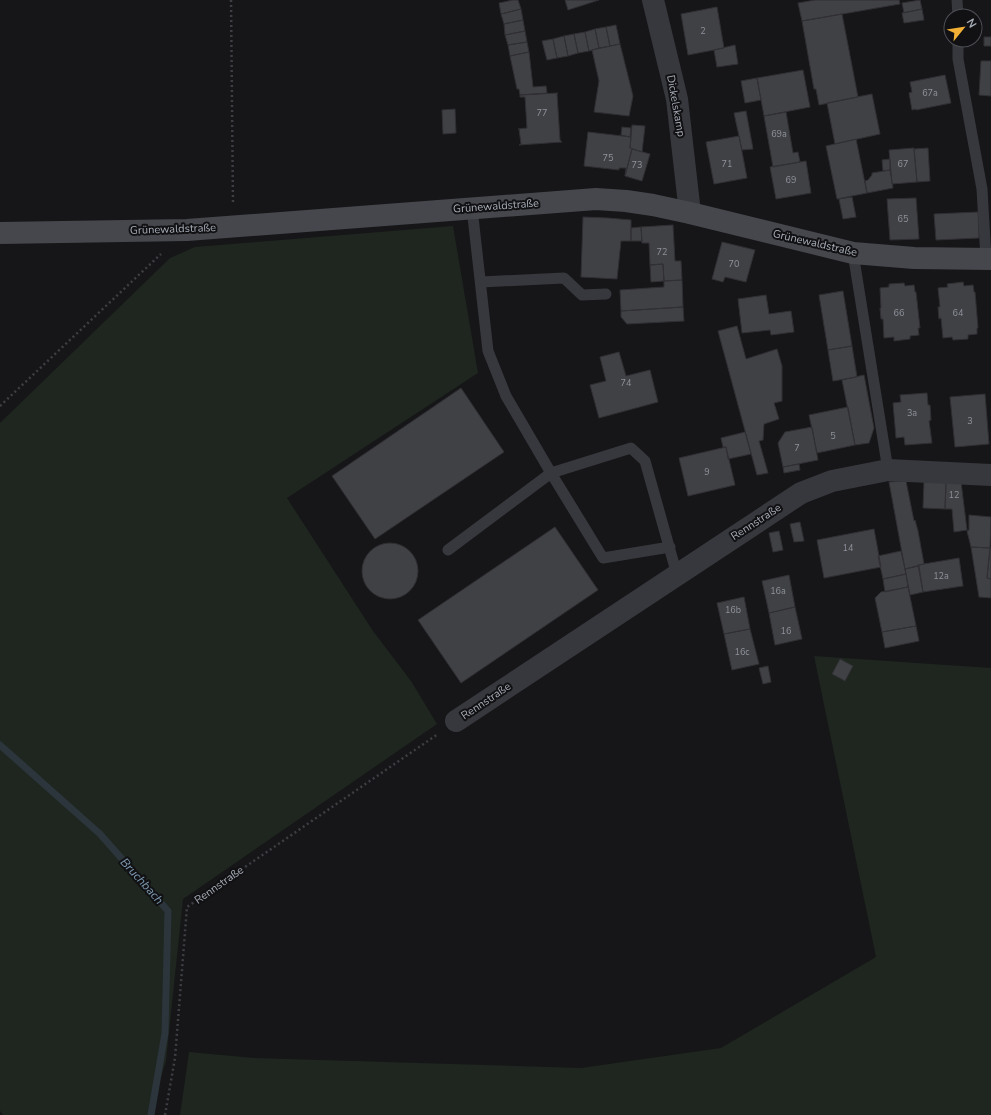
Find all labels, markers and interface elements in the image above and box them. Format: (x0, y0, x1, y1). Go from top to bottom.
north arrow (943, 8, 983, 48)
text: N (963, 16, 980, 31)
house number: 2 (700, 25, 706, 37)
street label: Dickelskamp (663, 74, 689, 138)
house number: 67a (922, 87, 938, 99)
house number: 77 (537, 107, 547, 119)
house number: 69a (771, 128, 787, 140)
house number: 75 (603, 152, 613, 164)
house number: 71 (722, 158, 732, 170)
house number: 67 (898, 158, 908, 170)
house number: 73 (632, 159, 642, 171)
house number: 69 (786, 174, 796, 186)
street label: Grünewaldstraße (453, 196, 540, 216)
house number: 65 (898, 213, 908, 225)
street label: Grünewaldstraße (130, 220, 216, 238)
street label: Grünewaldstraße (771, 226, 859, 260)
house number: 72 (657, 246, 667, 258)
house number: 70 (729, 258, 739, 270)
house number: 66 (894, 307, 904, 319)
house number: 64 (953, 307, 964, 319)
house number: 74 (621, 377, 632, 389)
house number: 3a (907, 407, 917, 419)
house number: 3 (967, 415, 973, 427)
house number: 5 (830, 430, 836, 442)
house number: 7 (794, 442, 800, 454)
house number: 9 (704, 466, 710, 478)
house number: 12 (949, 489, 959, 501)
street label: Rennstraße (728, 500, 784, 544)
house number: 14 (843, 542, 854, 554)
house number: 12a (933, 570, 949, 582)
house number: 16a (770, 585, 786, 597)
house number: 16b (725, 604, 741, 616)
house number: 16 (781, 625, 791, 637)
house number: 16c (735, 646, 749, 658)
street label: Rennstraße (458, 679, 514, 723)
water label: Bruchbach (117, 854, 167, 908)
street label: Rennstraße (191, 862, 247, 907)

